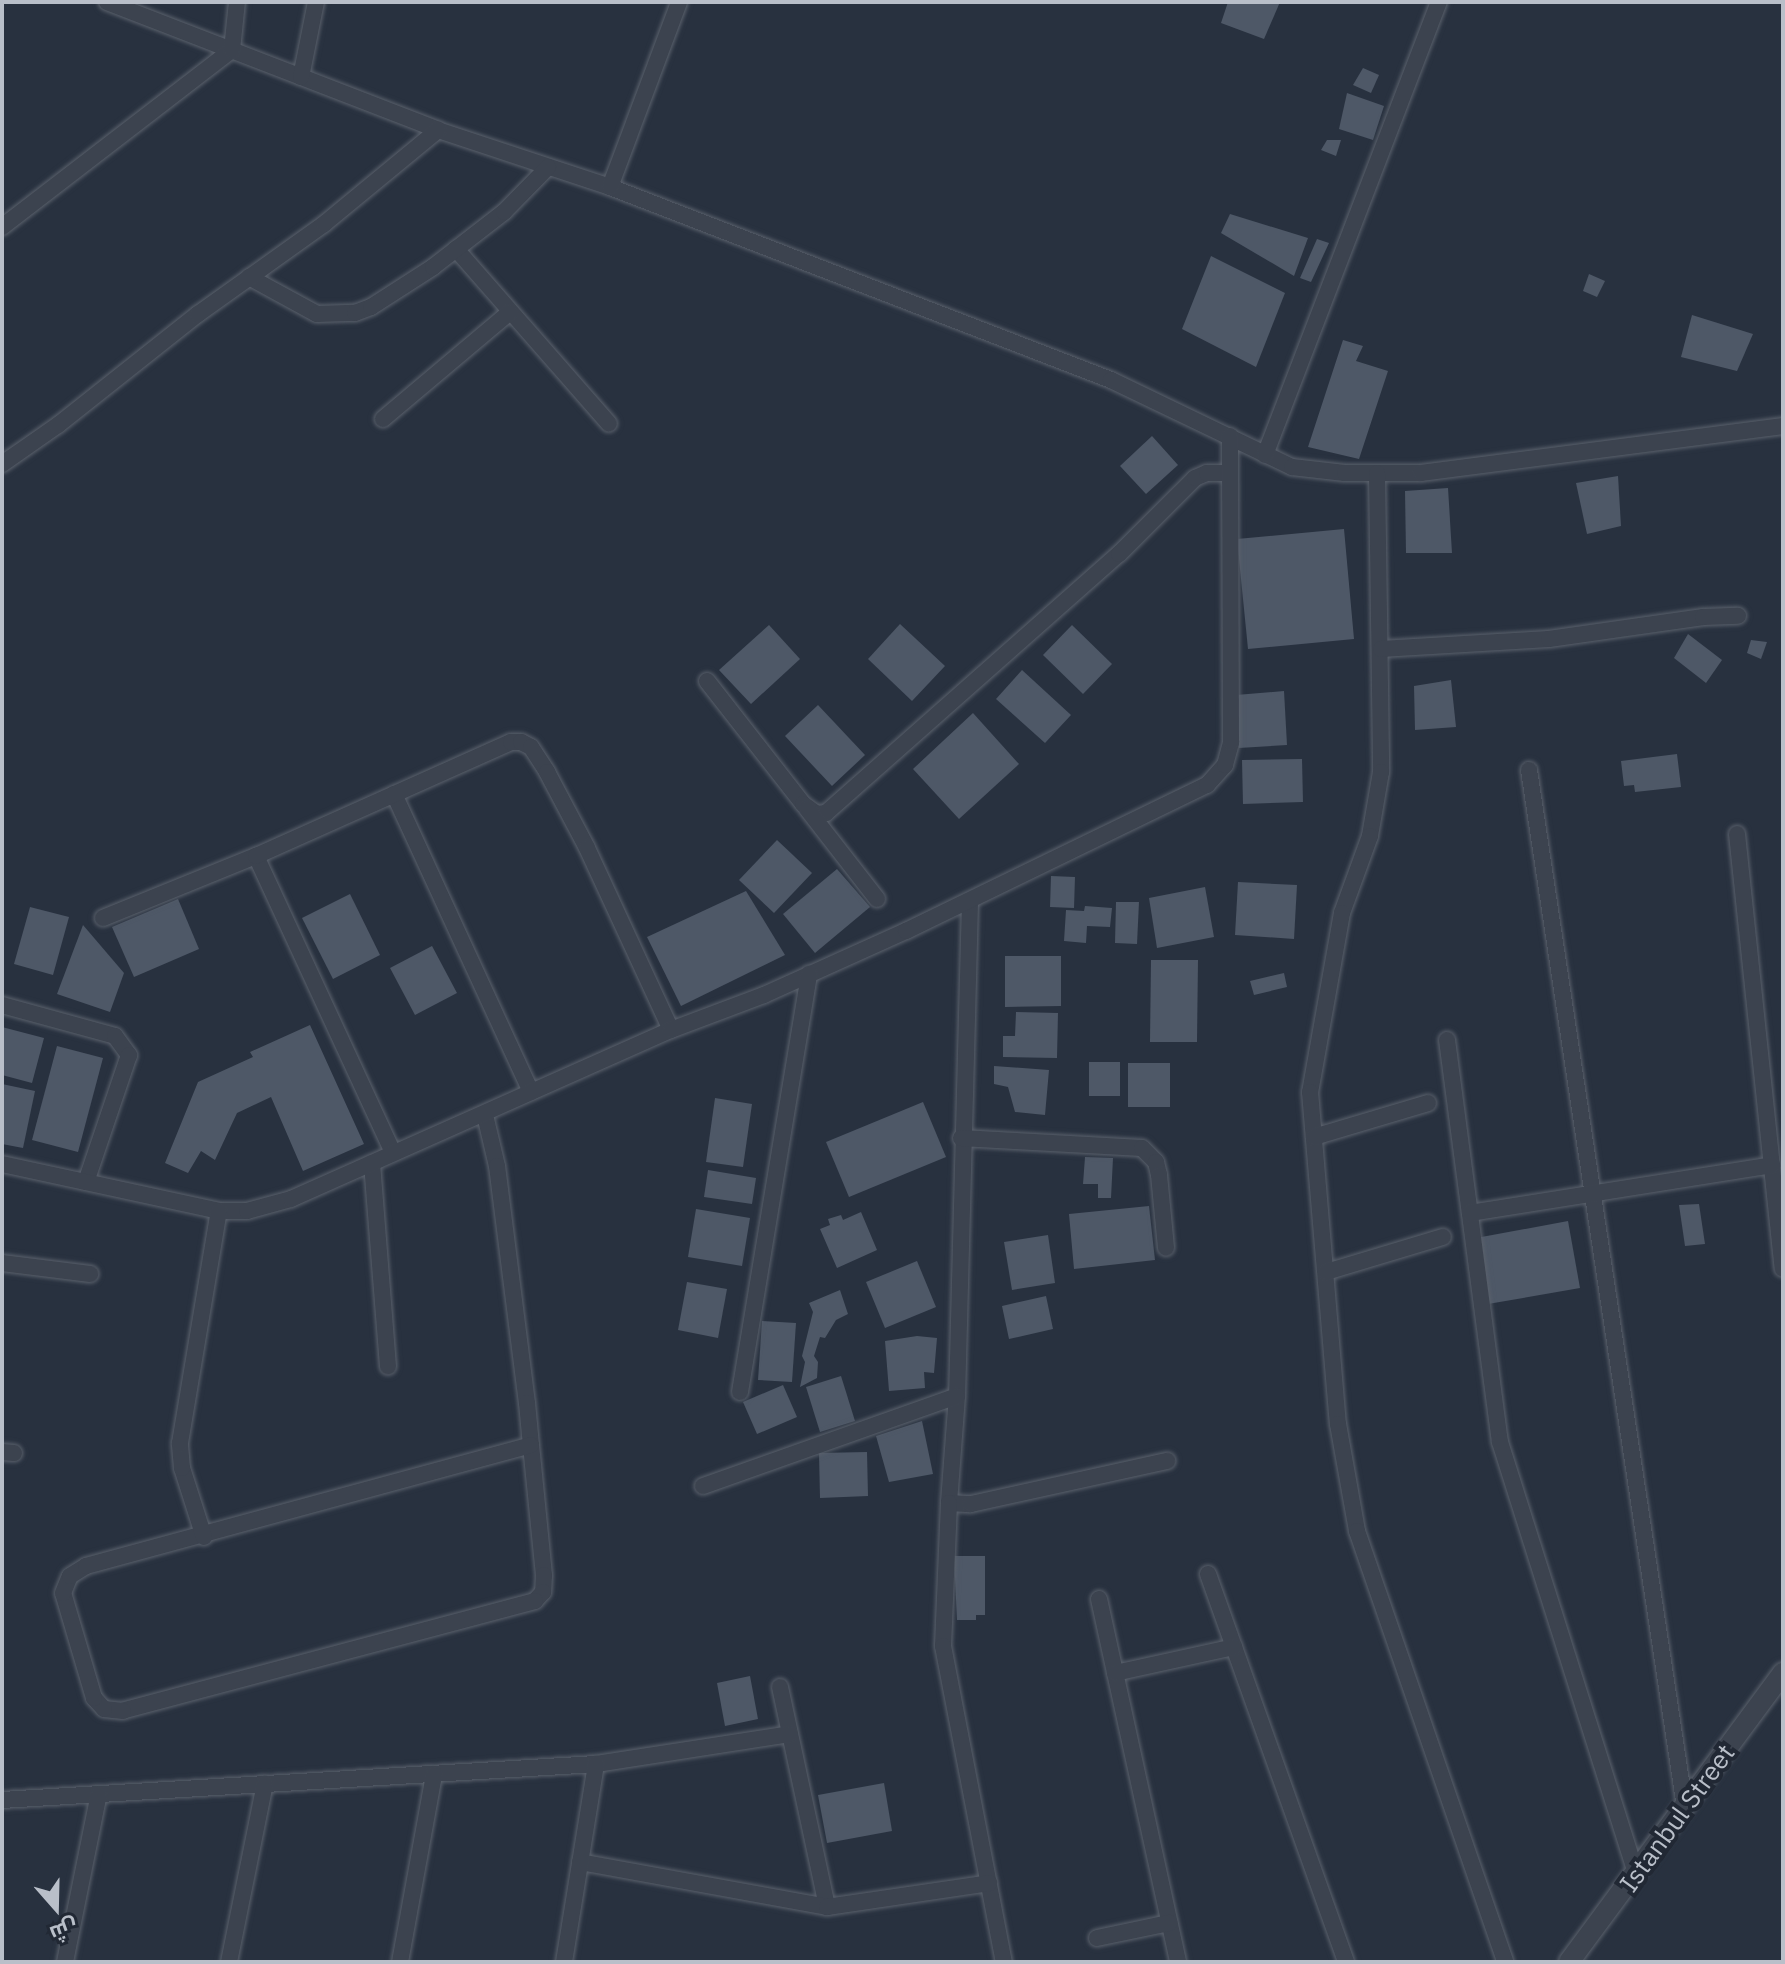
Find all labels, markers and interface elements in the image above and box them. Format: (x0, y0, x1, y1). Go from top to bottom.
street label: Istanbul Street (1613, 1738, 1741, 1898)
north arrow (16, 1868, 96, 1948)
text: ش (46, 1913, 83, 1949)

